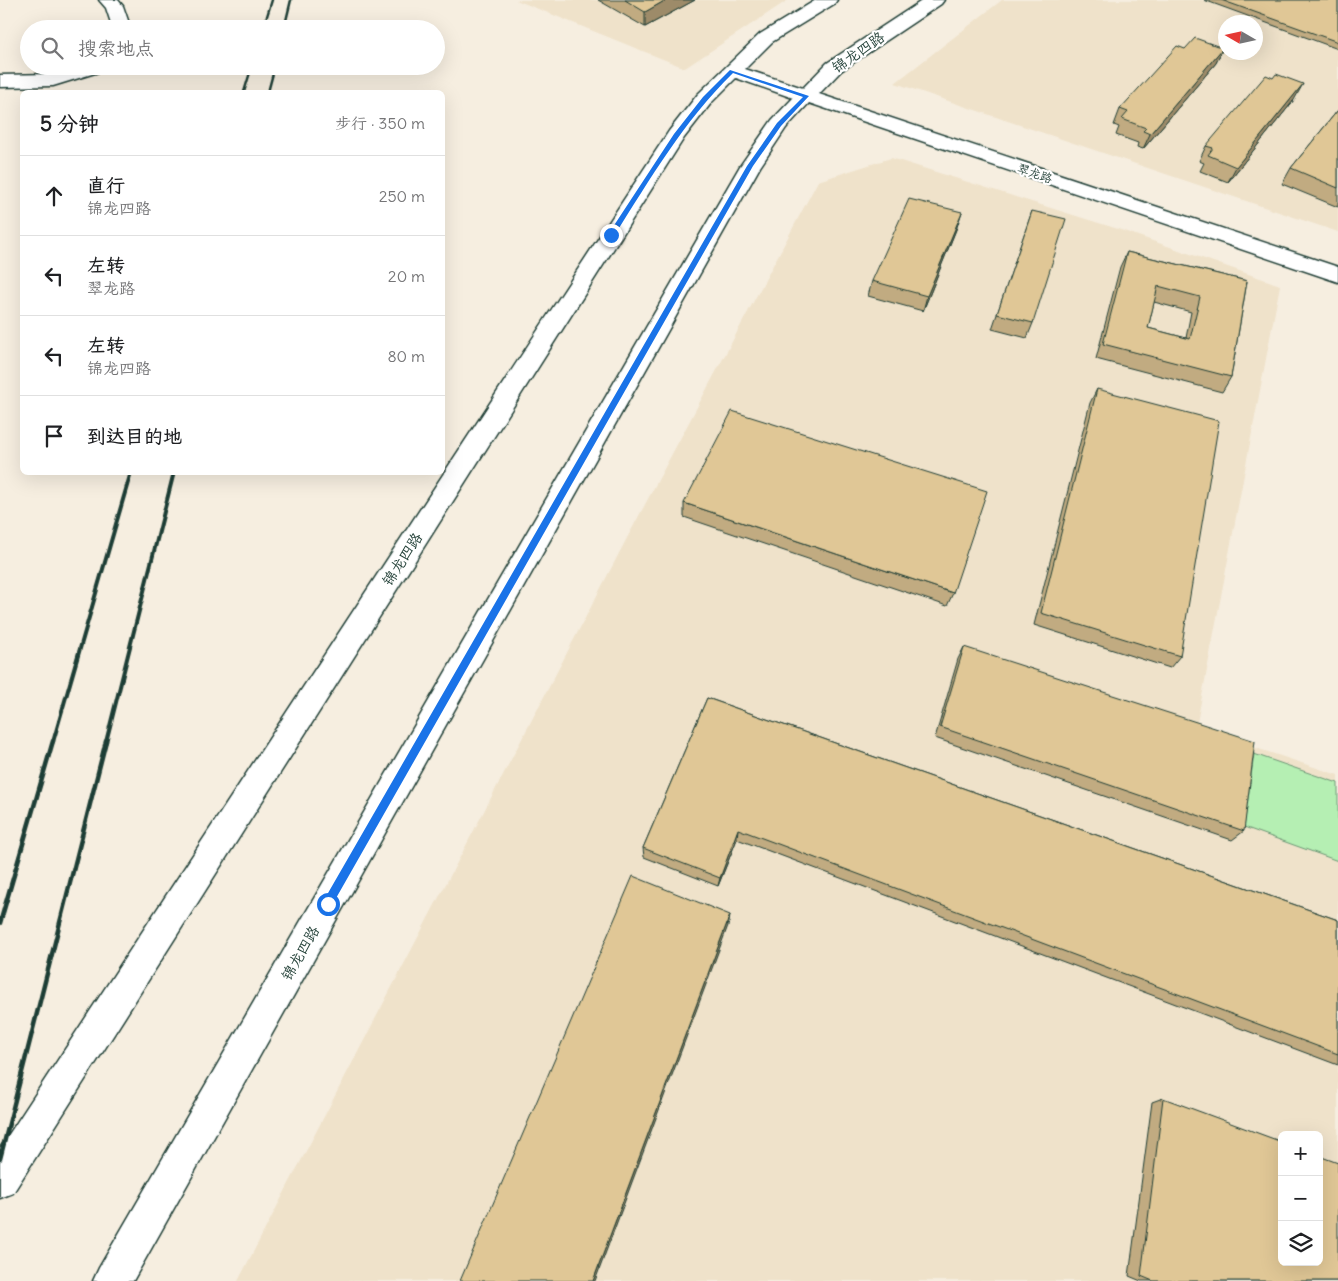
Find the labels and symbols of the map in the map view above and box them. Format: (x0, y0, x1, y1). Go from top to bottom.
north arrow (1218, 15, 1263, 60)
street label: 锦龙四路 (828, 27, 888, 77)
street label: 翠龙路 (1016, 160, 1054, 186)
route end (600, 224, 623, 247)
street label: 锦龙四路 (378, 529, 426, 589)
route start (317, 893, 340, 916)
street label: 锦龙四路 (277, 922, 323, 984)

